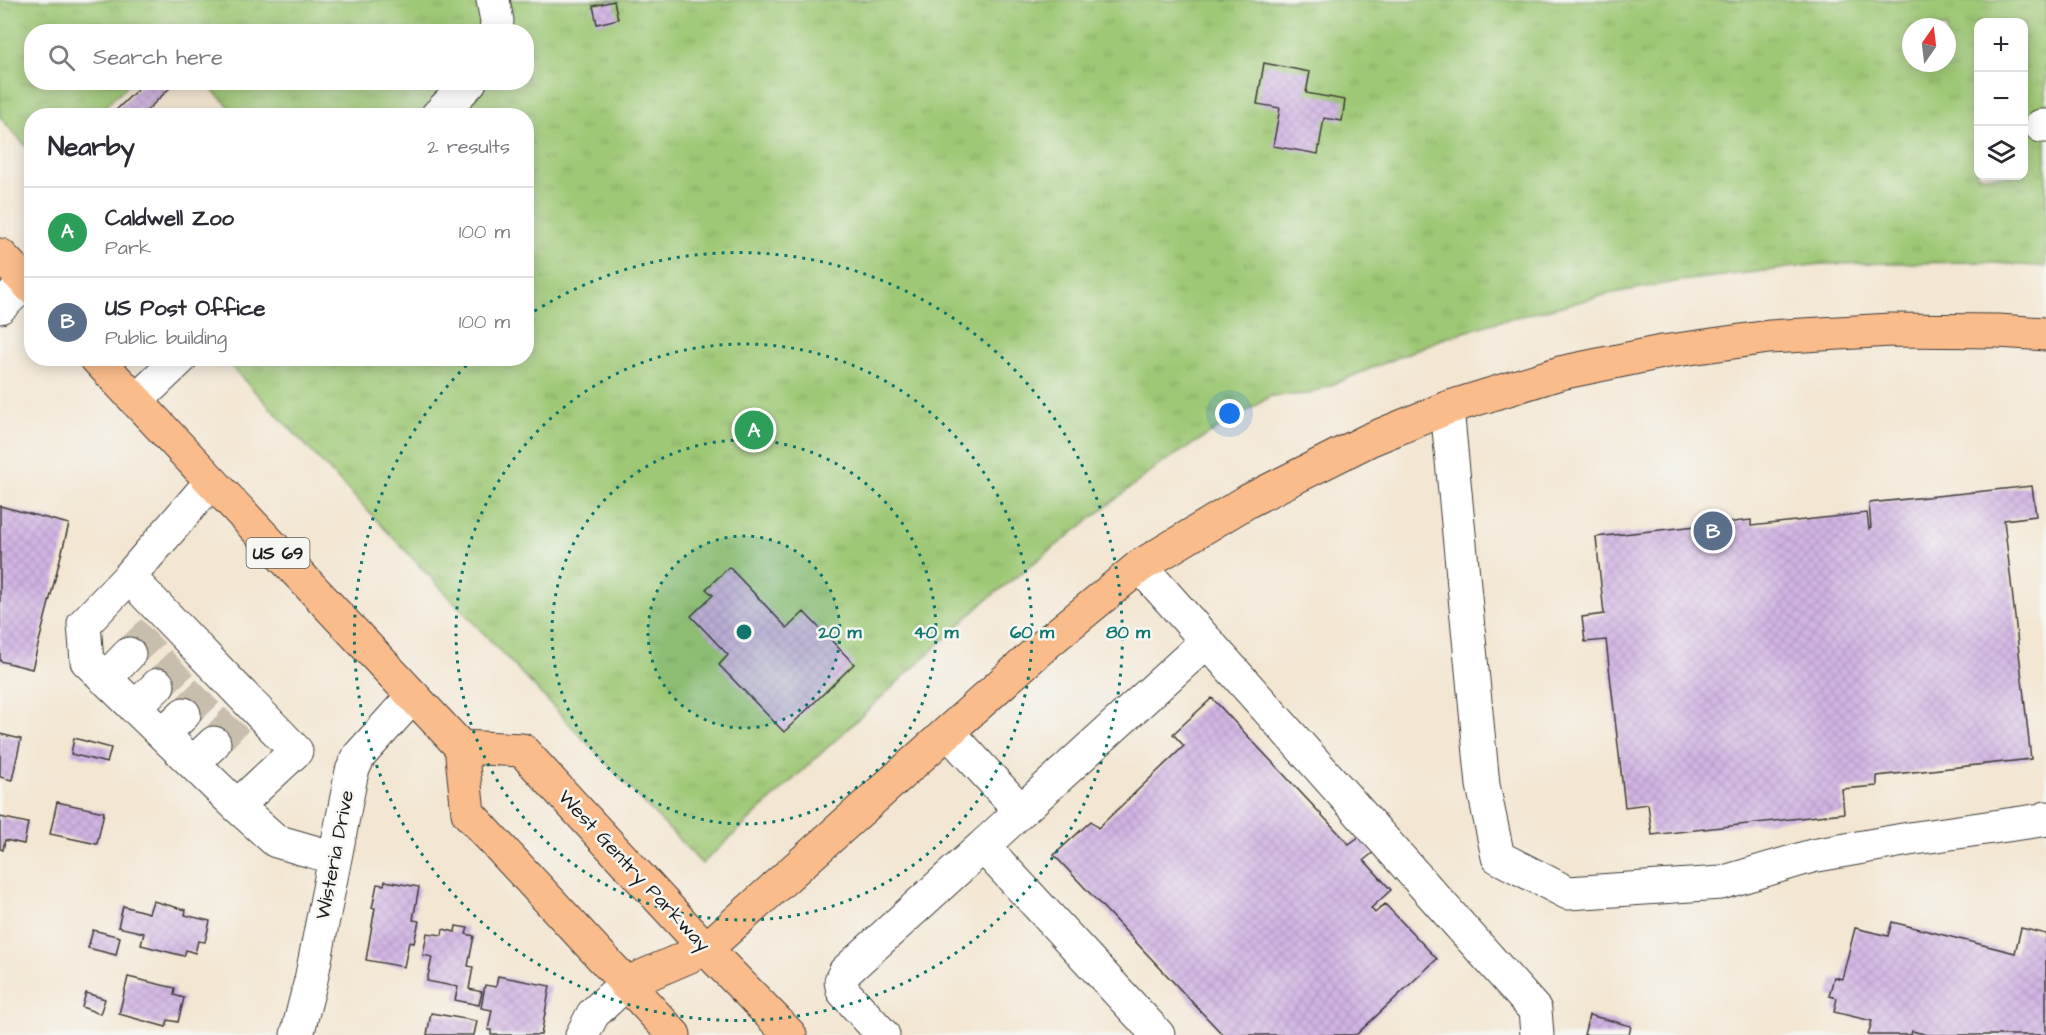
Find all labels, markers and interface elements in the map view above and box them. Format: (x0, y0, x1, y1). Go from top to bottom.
north arrow (1902, 18, 1956, 72)
map controls (1974, 18, 2028, 180)
button: + (1974, 18, 2028, 72)
search box (24, 24, 534, 90)
icon: search (45, 41, 78, 74)
text: Search here (93, 42, 223, 73)
button: − (1974, 72, 2028, 126)
button: layers (1974, 126, 2028, 180)
text: Nearby (48, 129, 135, 165)
text: 2 results (427, 133, 510, 161)
text: Caldwell Zoo (105, 203, 234, 234)
text: A (61, 218, 74, 246)
text: 100 m (459, 218, 510, 246)
text: Park (105, 234, 151, 262)
text: US Post Office (105, 293, 265, 324)
text: B (60, 308, 75, 336)
text: 100 m (459, 308, 510, 336)
text: Public building (105, 324, 227, 352)
your location (1215, 399, 1244, 428)
pin: A (734, 408, 774, 452)
pin: B (1694, 508, 1732, 554)
road number: US 69 (246, 538, 310, 568)
text: 20 m (818, 620, 862, 645)
text: 40 m (914, 620, 959, 645)
text: 60 m (1010, 620, 1055, 645)
text: 80 m (1106, 620, 1151, 645)
centre of rings (734, 622, 754, 642)
street label: West Gentry Parkway (551, 784, 717, 959)
street label: Wisteria Drive (309, 788, 361, 922)

